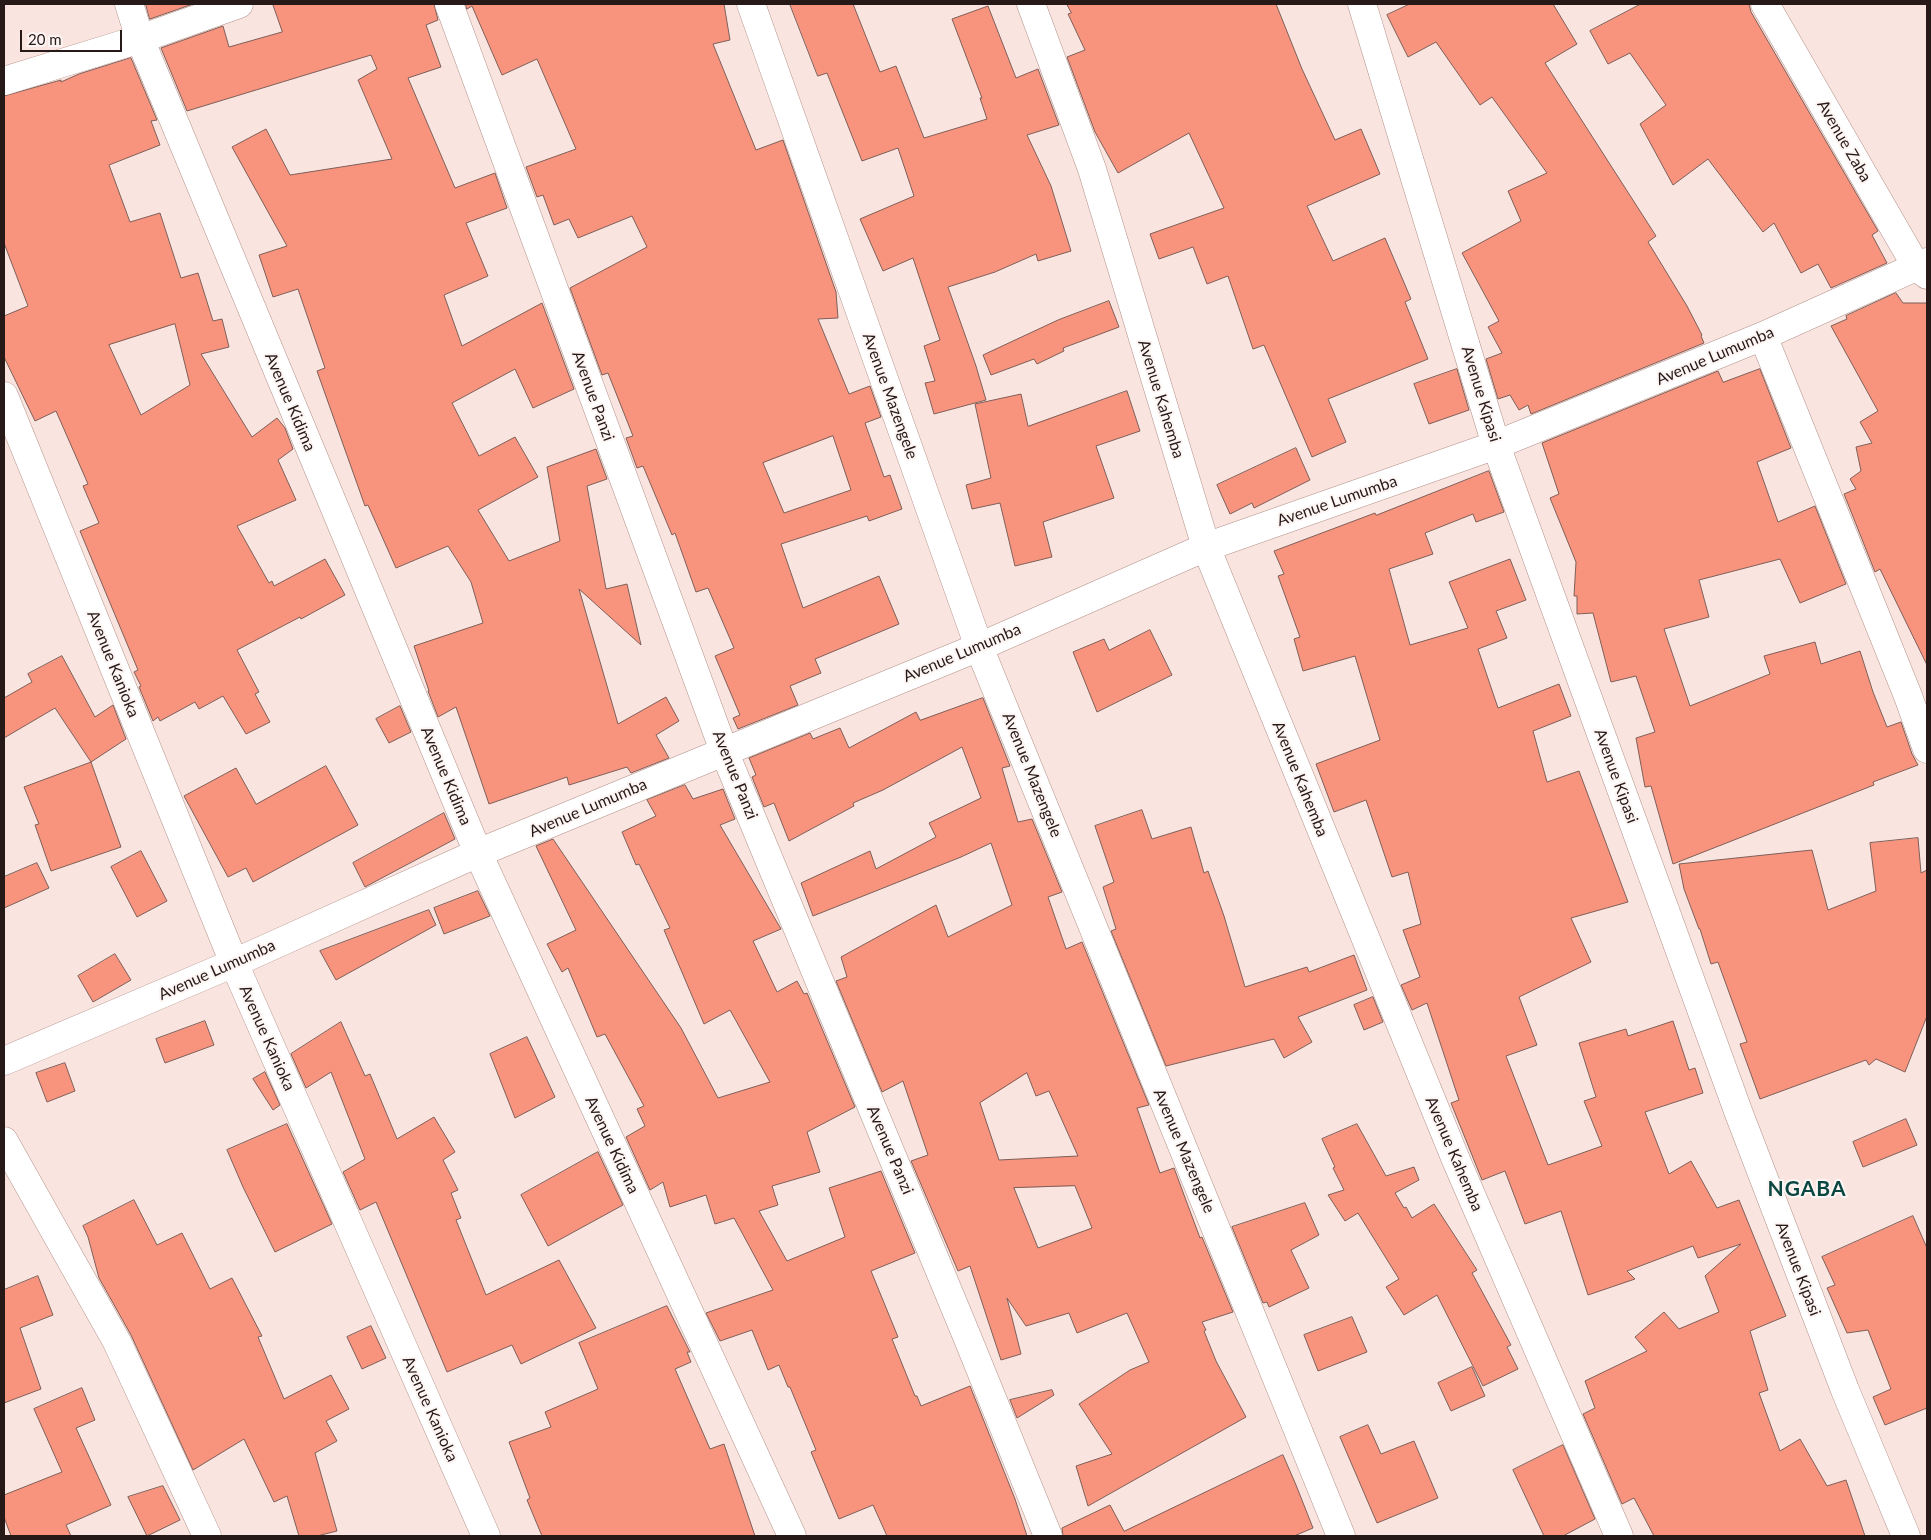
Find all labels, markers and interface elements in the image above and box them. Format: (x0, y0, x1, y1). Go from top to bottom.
scale bar (22, 20, 125, 52)
text: 20 m (28, 30, 62, 48)
street label: Avenue Zaba (1813, 97, 1875, 185)
street label: Avenue Lumumba (1653, 323, 1777, 389)
street label: Avenue Mazengele (858, 330, 922, 462)
street label: Avenue Kahemba (1134, 337, 1188, 461)
street label: Avenue Kipasi (1457, 344, 1505, 444)
street label: Avenue Panzi (568, 348, 618, 444)
street label: Avenue Kidima (261, 350, 319, 454)
street label: Avenue Lumumba (1274, 471, 1400, 531)
street label: Avenue Kanioka (83, 608, 143, 720)
street label: Avenue Lumumba (900, 620, 1024, 686)
street label: Avenue Mazengele (998, 710, 1066, 840)
street label: Avenue Kahemba (1268, 718, 1332, 840)
street label: Avenue Kidima (417, 724, 475, 828)
street label: Avenue Kipasi (1590, 726, 1642, 826)
street label: Avenue Panzi (708, 728, 762, 822)
street label: Avenue Lumumba (526, 775, 650, 841)
street label: Avenue Lumumba (156, 936, 278, 1004)
street label: Avenue Kanioka (235, 982, 299, 1094)
street label: Avenue Mazengele (1149, 1086, 1219, 1216)
street label: Avenue Kidima (581, 1093, 643, 1197)
street label: Avenue Kahemba (1421, 1094, 1487, 1214)
street label: Avenue Panzi (863, 1103, 917, 1197)
district label: NGABA (1767, 1176, 1847, 1202)
street label: Avenue Kipasi (1771, 1219, 1825, 1319)
street label: Avenue Kanioka (398, 1353, 462, 1465)

